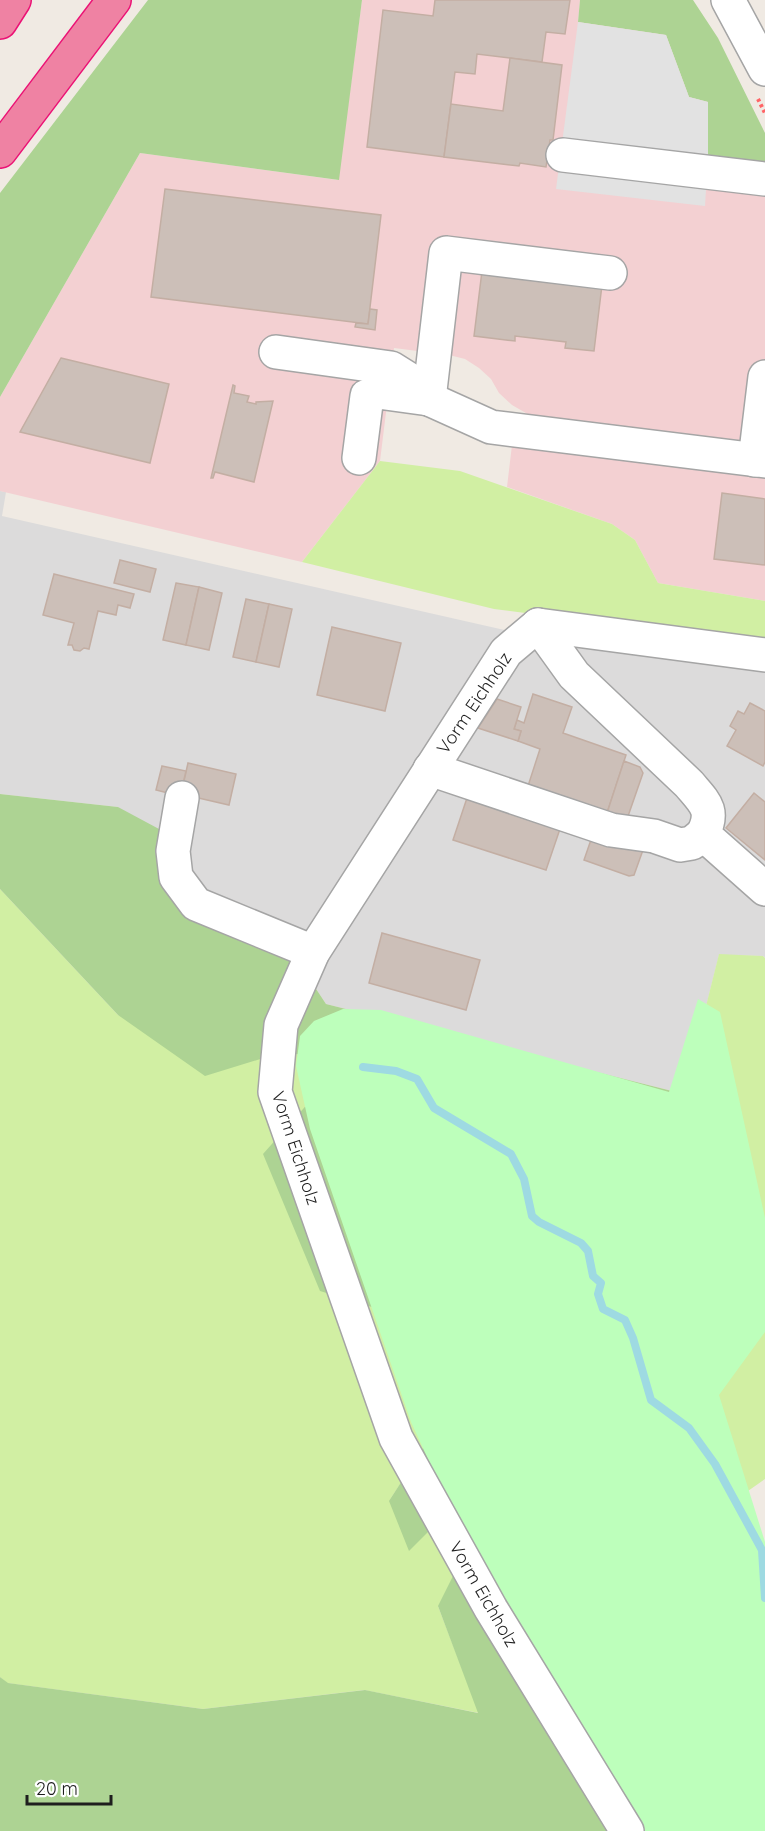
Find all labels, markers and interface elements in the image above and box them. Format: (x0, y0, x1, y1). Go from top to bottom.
street label: Vorm Eichholz (431, 648, 517, 758)
street label: Vorm Eichholz (267, 1088, 325, 1208)
street label: Vorm Eichholz (444, 1537, 524, 1651)
scale bar (27, 1768, 111, 1806)
text: 20 m (36, 1777, 78, 1800)

